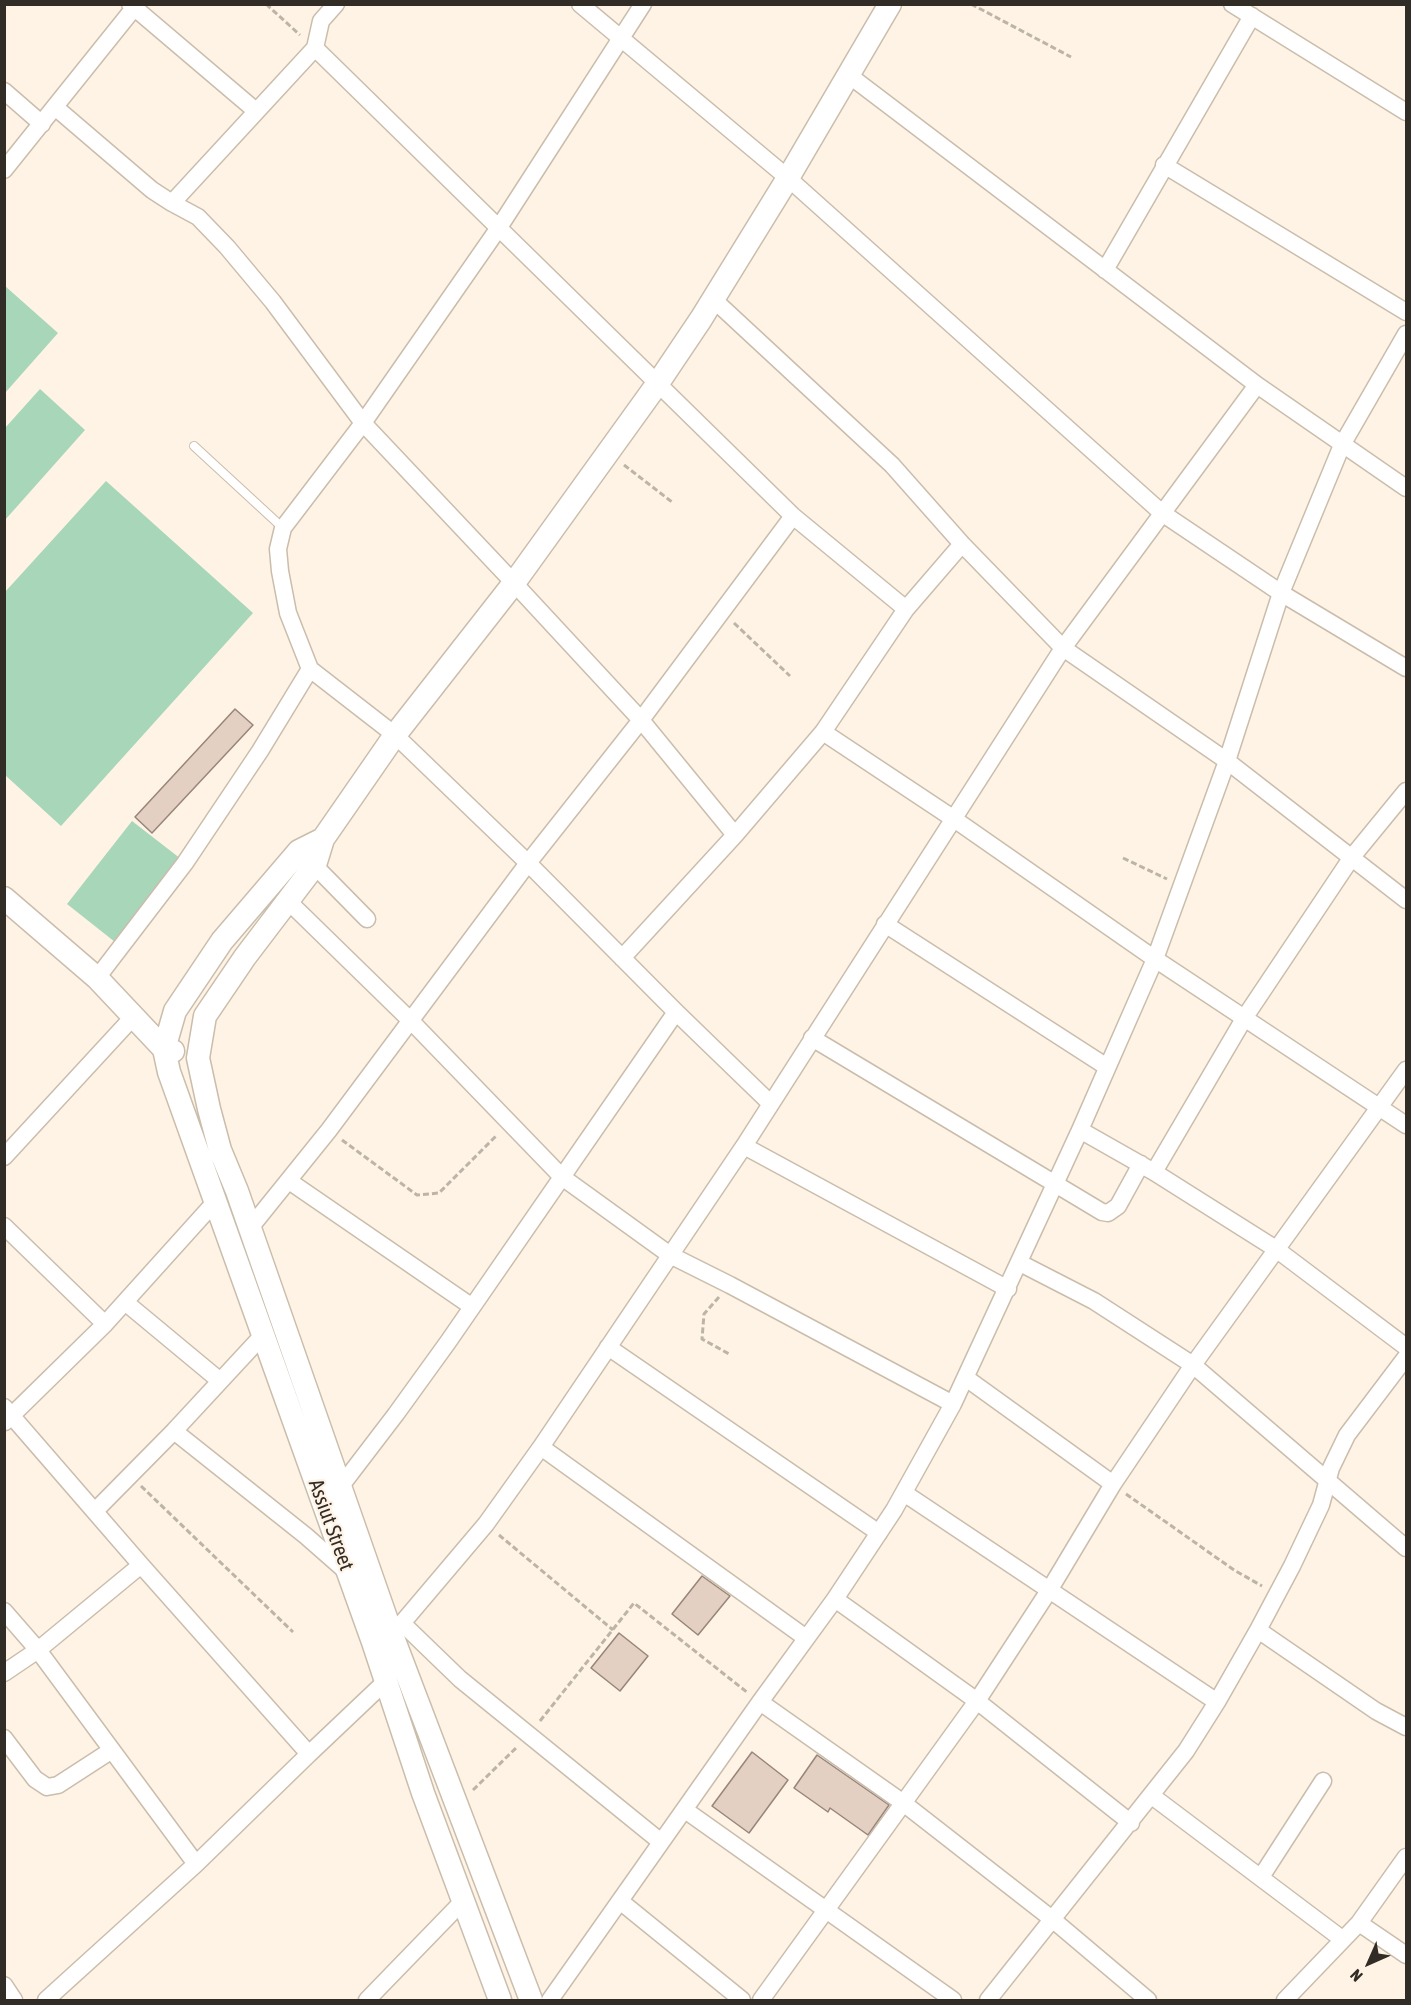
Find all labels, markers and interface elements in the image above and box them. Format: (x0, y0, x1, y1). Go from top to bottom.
street label: Assiut Street (303, 1476, 359, 1574)
north arrow (1339, 1933, 1399, 1993)
text: N (1347, 1966, 1366, 1985)

